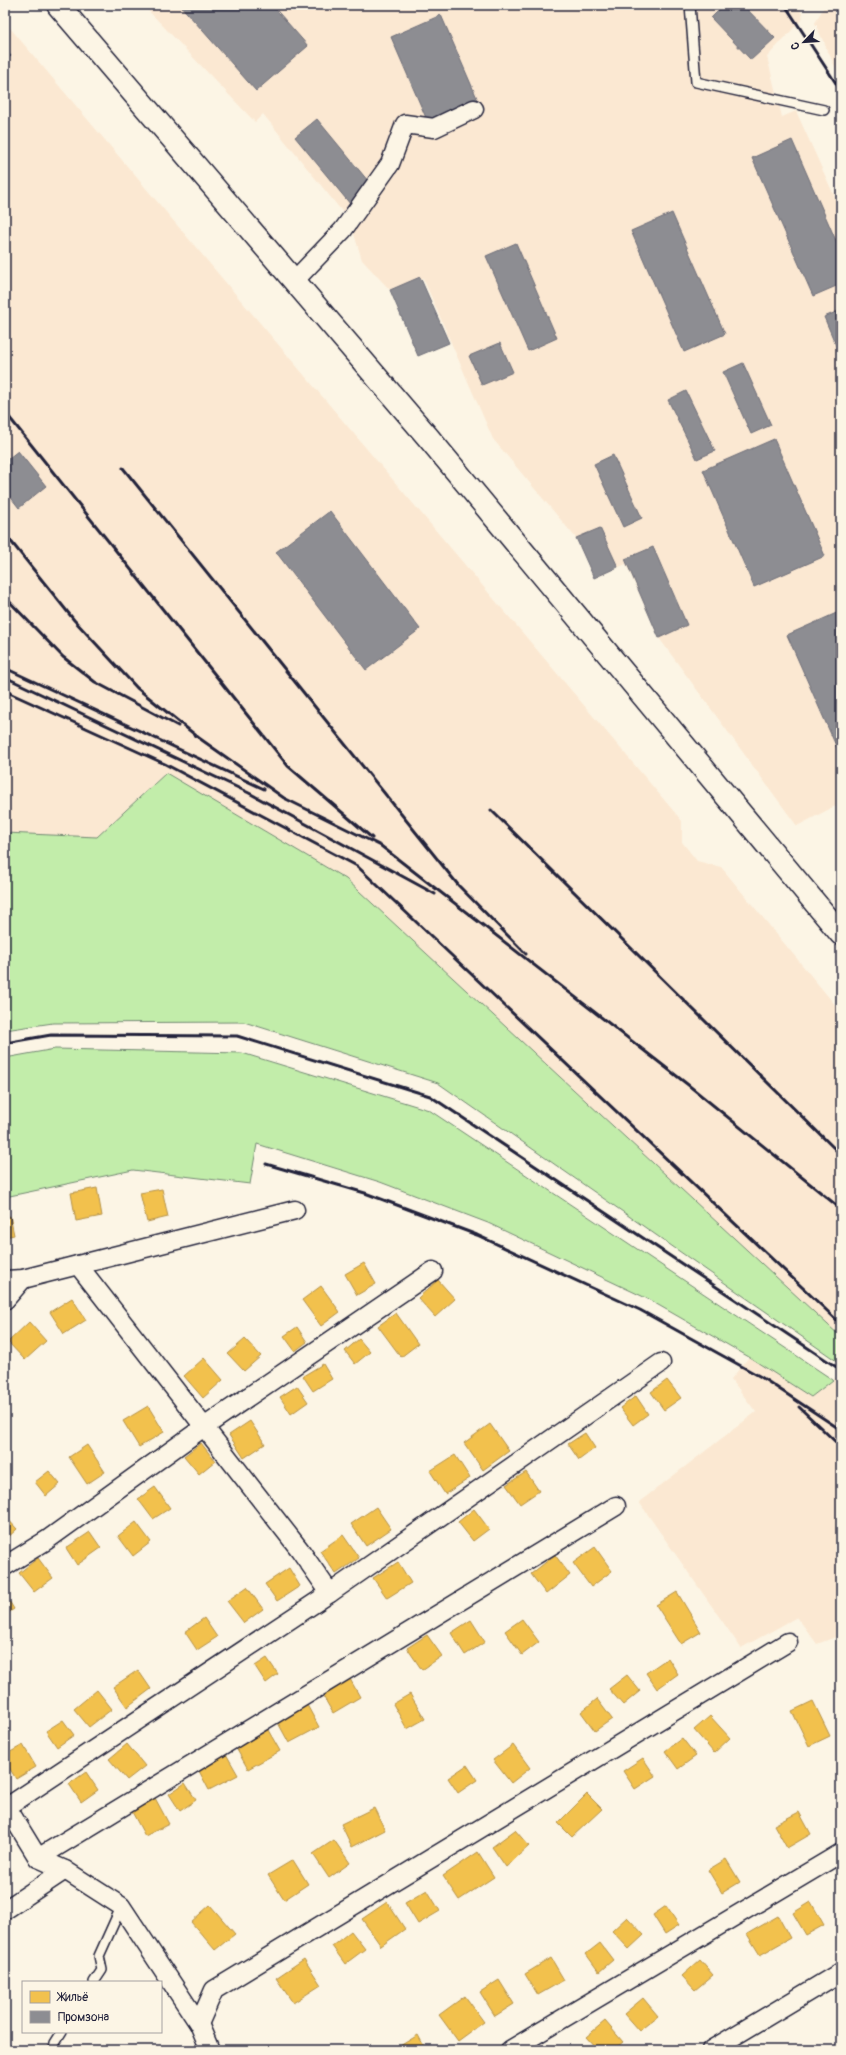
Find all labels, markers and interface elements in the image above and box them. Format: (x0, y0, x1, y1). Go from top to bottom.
north arrow (784, 22, 824, 62)
text: С (788, 40, 803, 52)
legend (22, 1981, 162, 2033)
text: Жильё (56, 1990, 89, 2005)
text: Промзона (58, 2010, 109, 2025)

